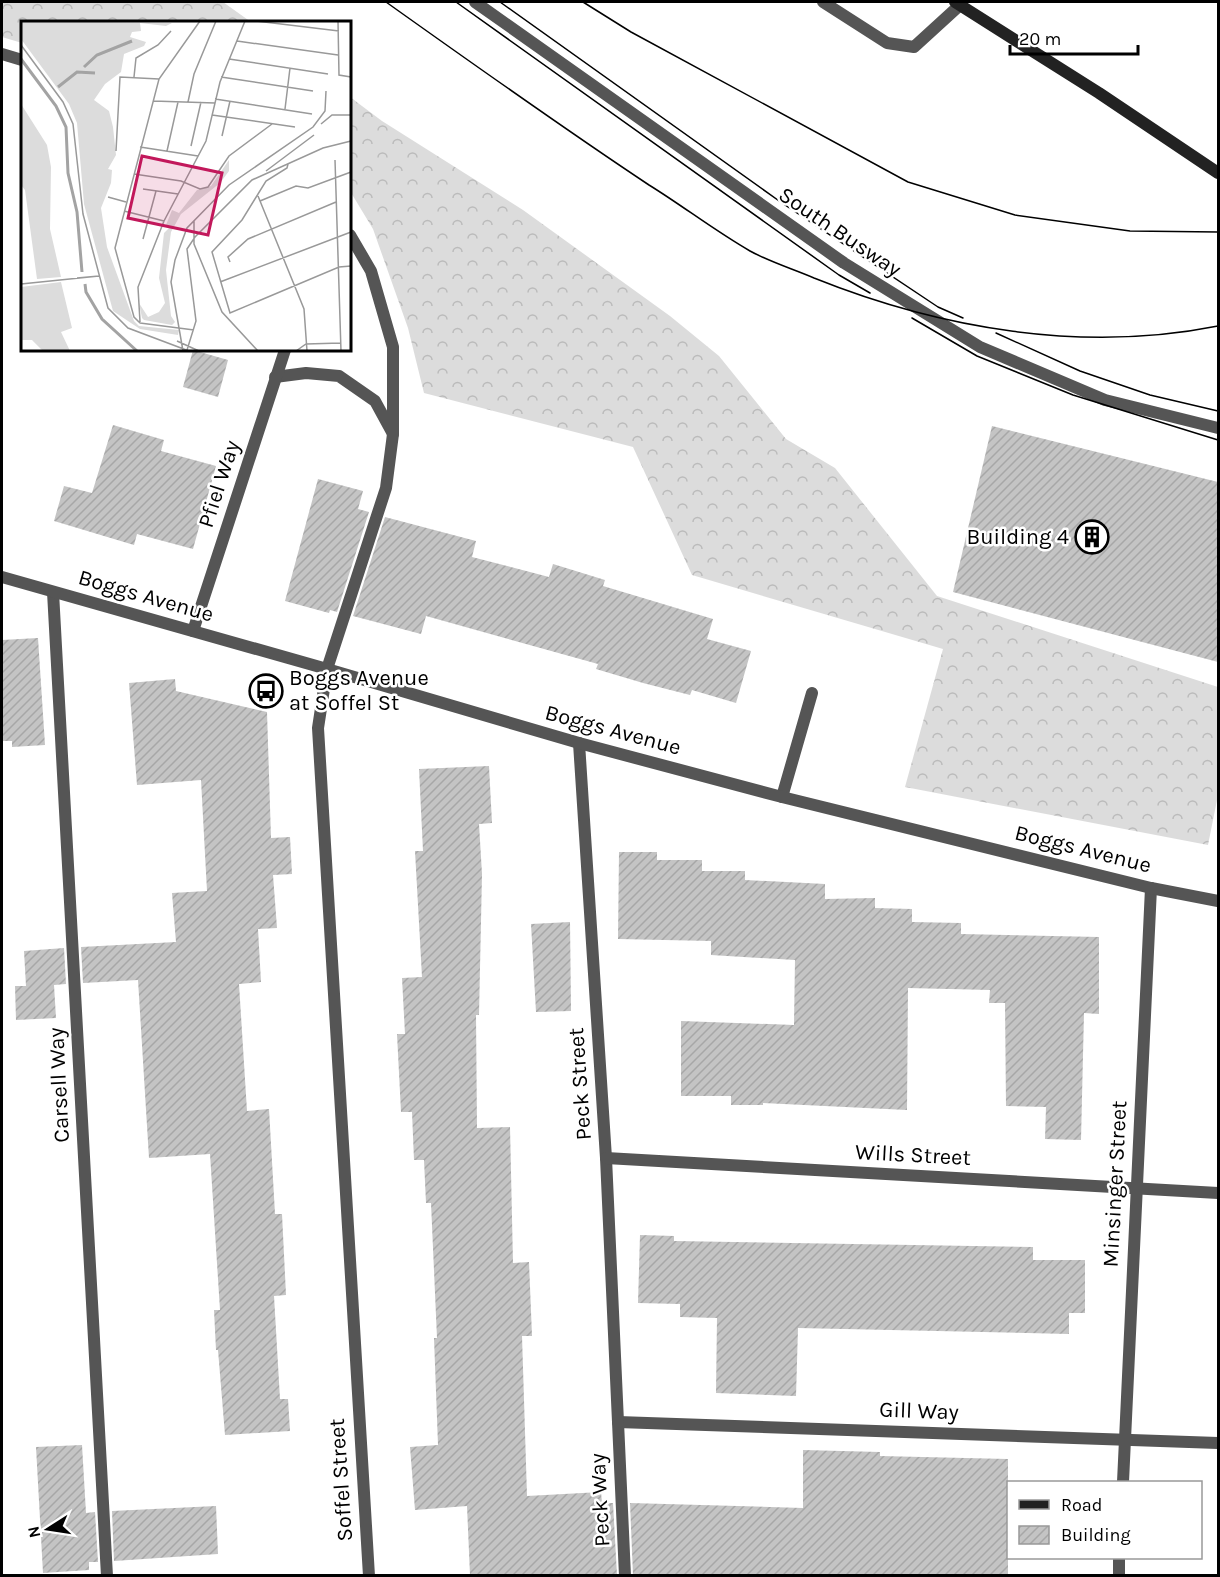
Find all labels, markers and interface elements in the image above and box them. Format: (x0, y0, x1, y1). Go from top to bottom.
scale bar (1010, 18, 1138, 56)
inset map (21, 21, 351, 351)
text: 20 m (1019, 28, 1061, 50)
street label: South Busway (774, 181, 906, 283)
street label: Pfiel Way (193, 437, 245, 531)
building icon: Building 4 (1074, 519, 1110, 555)
place label: Building 4 (966, 524, 1069, 550)
street label: Boggs Avenue (75, 564, 217, 628)
place label: Boggs Avenue at Soffel St (289, 665, 429, 716)
bus stop icon: Boggs Avenue at Soffel St (248, 673, 284, 709)
street label: Boggs Avenue (542, 699, 684, 761)
street label: Boggs Avenue (1012, 819, 1154, 879)
street label: Carsell Way (43, 1027, 75, 1143)
street label: Peck Street (563, 1027, 597, 1141)
street label: Minsinger Street (1098, 1100, 1132, 1268)
street label: Wills Street (855, 1139, 971, 1171)
street label: Gill Way (879, 1397, 959, 1425)
street label: Soffel Street (324, 1418, 358, 1542)
street label: Peck Way (585, 1453, 615, 1547)
legend (1007, 1481, 1202, 1559)
text: Road (1061, 1494, 1102, 1516)
north arrow (18, 1499, 78, 1559)
text: N (23, 1524, 44, 1540)
text: Building (1061, 1524, 1131, 1546)

